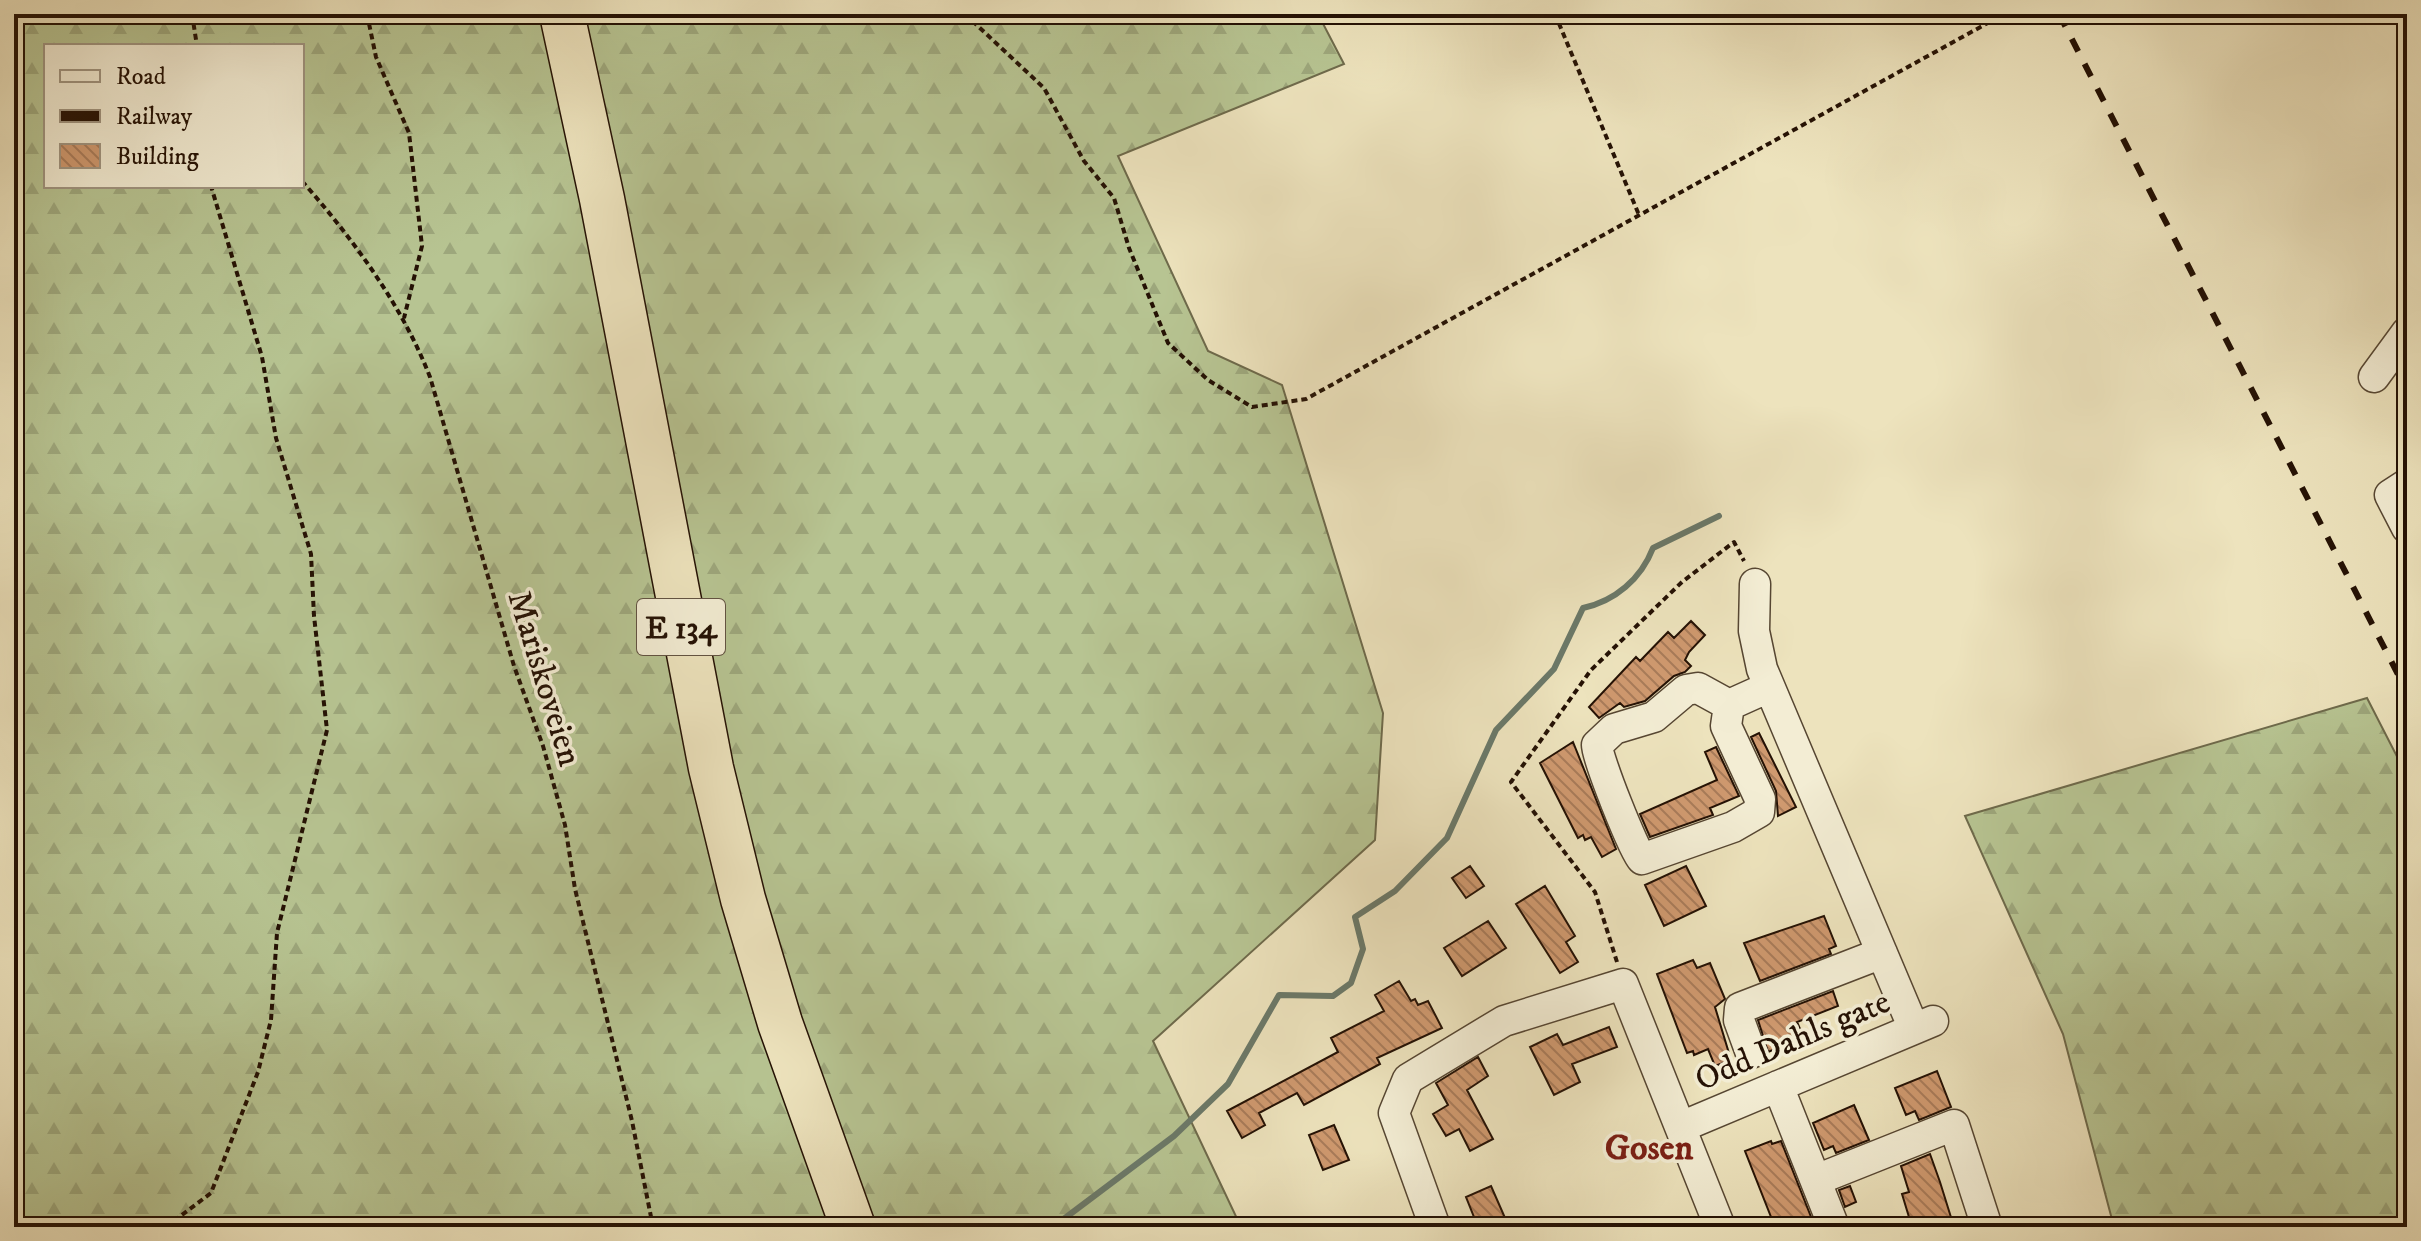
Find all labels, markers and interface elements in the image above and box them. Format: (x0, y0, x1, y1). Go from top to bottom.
legend (44, 44, 304, 188)
text: Road (116, 62, 166, 92)
text: Railway (116, 102, 193, 132)
text: Building (116, 142, 199, 172)
street label: Mariskoveien (498, 586, 591, 771)
road number: E 134 (637, 599, 725, 655)
street label: Odd Dahls gate (1689, 981, 1897, 1101)
district label: Gosen (1605, 1126, 1693, 1171)

